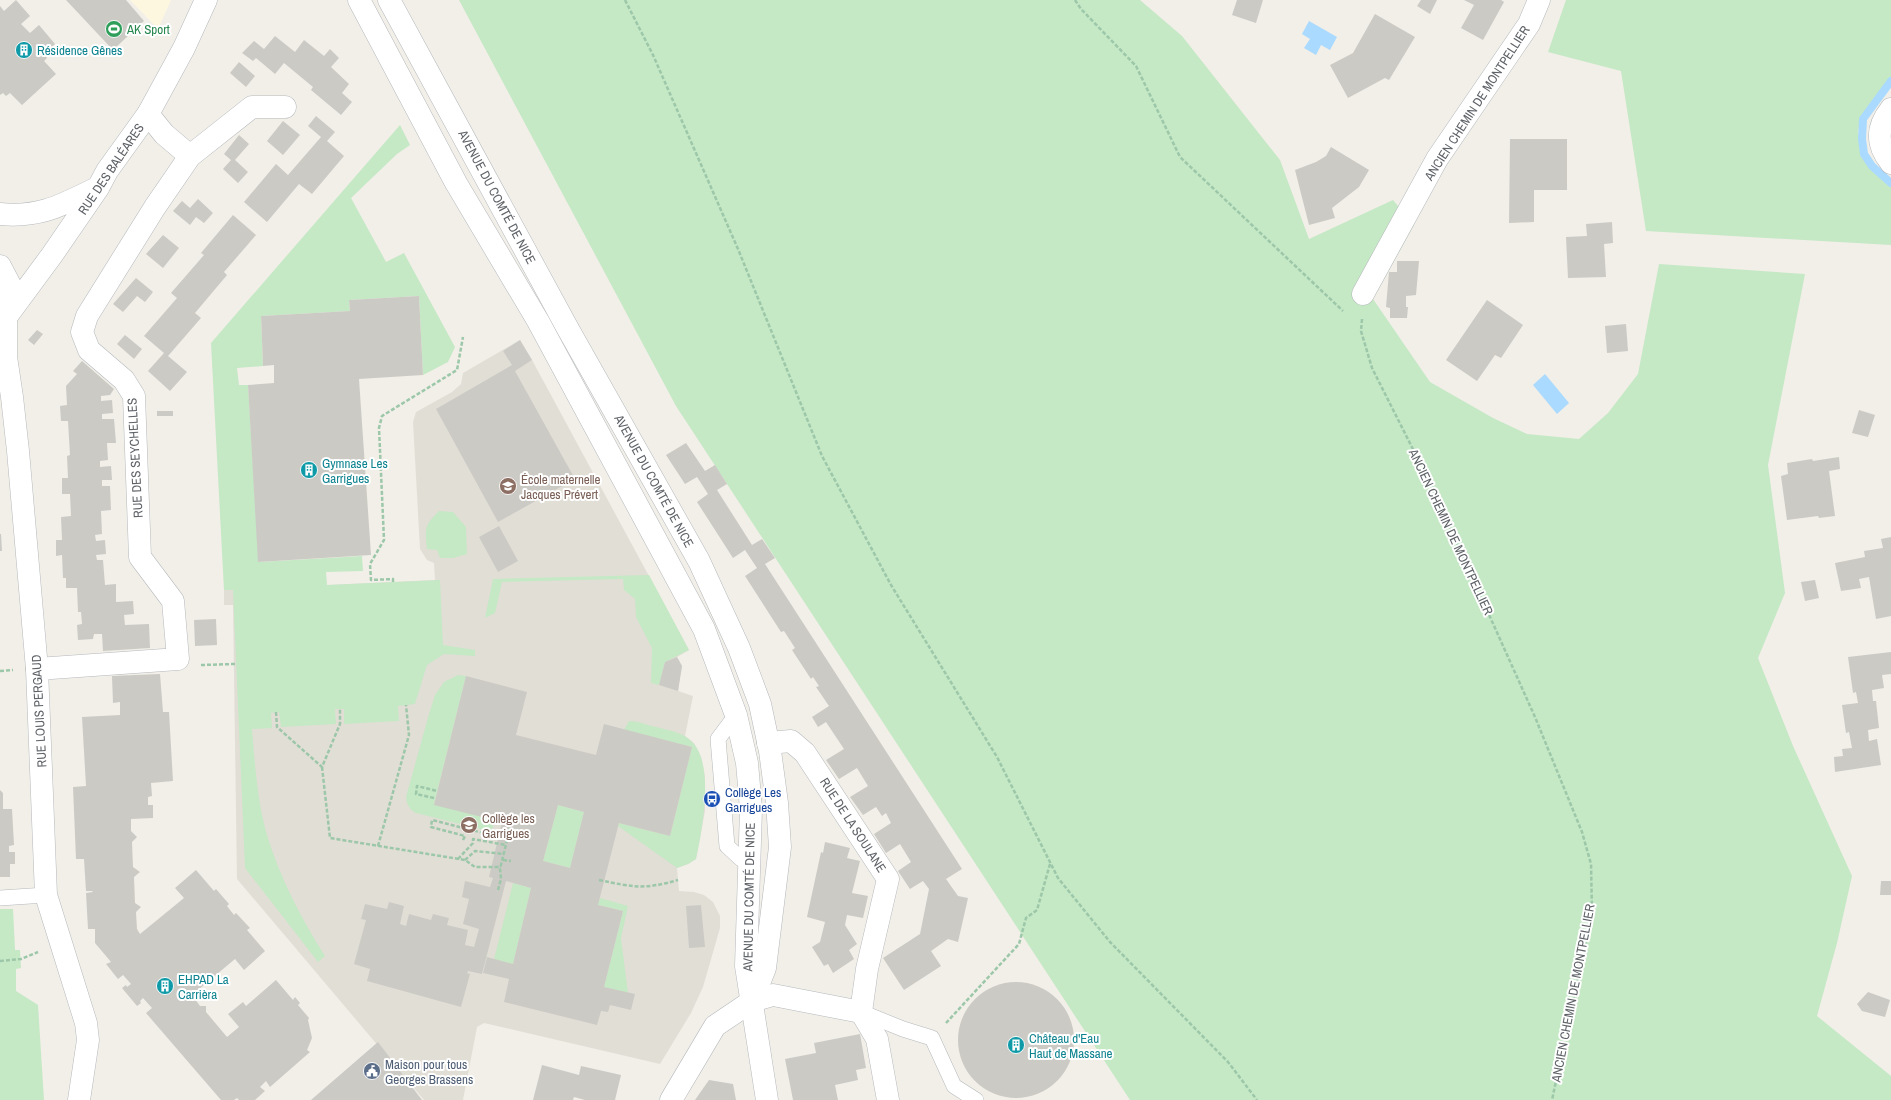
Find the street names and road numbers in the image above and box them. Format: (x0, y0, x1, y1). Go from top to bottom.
street label: ANCIEN CHEMIN DE MONTPELLIER (1420, 22, 1534, 184)
street label: RUE DES BALÉARES (74, 120, 148, 218)
street label: AVENUE DU COMTÉ DE NICE (454, 126, 539, 267)
street label: RUE DES SEYCHELLES (123, 398, 147, 518)
street label: AVENUE DU COMTÉ DE NICE (610, 411, 698, 550)
street label: ANCIEN CHEMIN DE MONTPELLIER (1405, 445, 1497, 618)
street label: RUE LOUIS PERGAUD (28, 654, 50, 768)
street label: RUE DE LA SOULANE (816, 774, 890, 876)
street label: AVENUE DU COMTÉ DE NICE (739, 822, 759, 973)
street label: ANCIEN CHEMIN DE MONTPELLIER (1547, 902, 1599, 1085)

